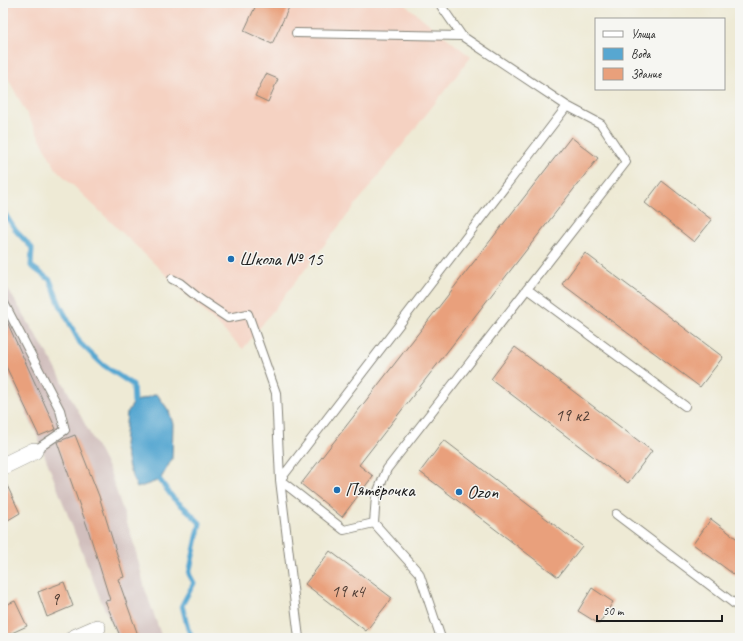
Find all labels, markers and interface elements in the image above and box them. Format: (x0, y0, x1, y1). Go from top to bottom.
legend (595, 18, 725, 90)
text: Улица (631, 26, 656, 42)
text: Вода (631, 46, 652, 62)
text: Здание (631, 66, 662, 82)
place label: Школа № 15 (239, 247, 324, 271)
marker: Школа № 15 (226, 254, 236, 264)
house number: 19 к2 (555, 405, 590, 426)
place label: Пятёрочка (345, 478, 416, 502)
place label: Ozon (467, 480, 499, 504)
marker: Пятёрочка (332, 485, 342, 495)
marker: Ozon (454, 487, 464, 497)
house number: 19 к4 (331, 581, 367, 602)
house number: 9 (51, 589, 60, 610)
scale bar (597, 597, 722, 623)
text: 50 m (603, 603, 625, 619)

